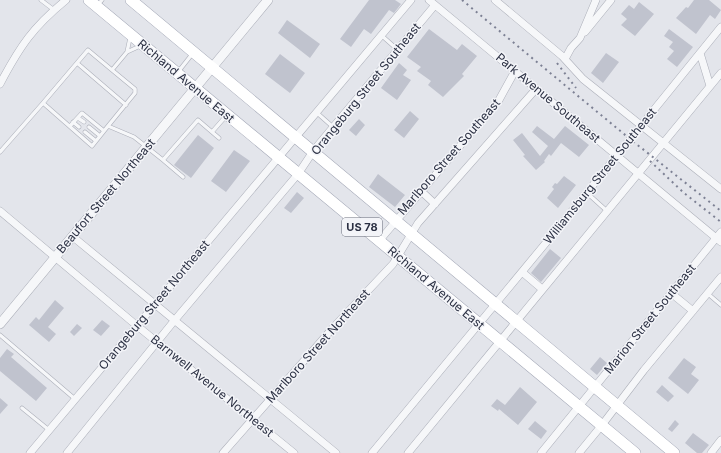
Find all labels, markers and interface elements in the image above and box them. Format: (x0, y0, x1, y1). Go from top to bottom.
street label: Orangeburg Street Southeast (308, 20, 424, 158)
street label: Richland Avenue East (135, 36, 238, 126)
street label: Park Avenue Southeast (493, 50, 604, 146)
street label: Marlboro Street Southeast (394, 95, 503, 218)
street label: Williamsburg Street Southeast (540, 105, 659, 247)
street label: Beaufort Street Northeast (53, 135, 158, 256)
road number: US 78 (342, 218, 382, 236)
street label: Orangeburg Street Northeast (95, 237, 212, 373)
street label: Richland Avenue East (385, 243, 488, 333)
street label: Marion Street Southeast (601, 261, 699, 377)
street label: Marlboro Street Northeast (263, 286, 373, 406)
street label: Barnwell Avenue Northeast (148, 331, 277, 440)

